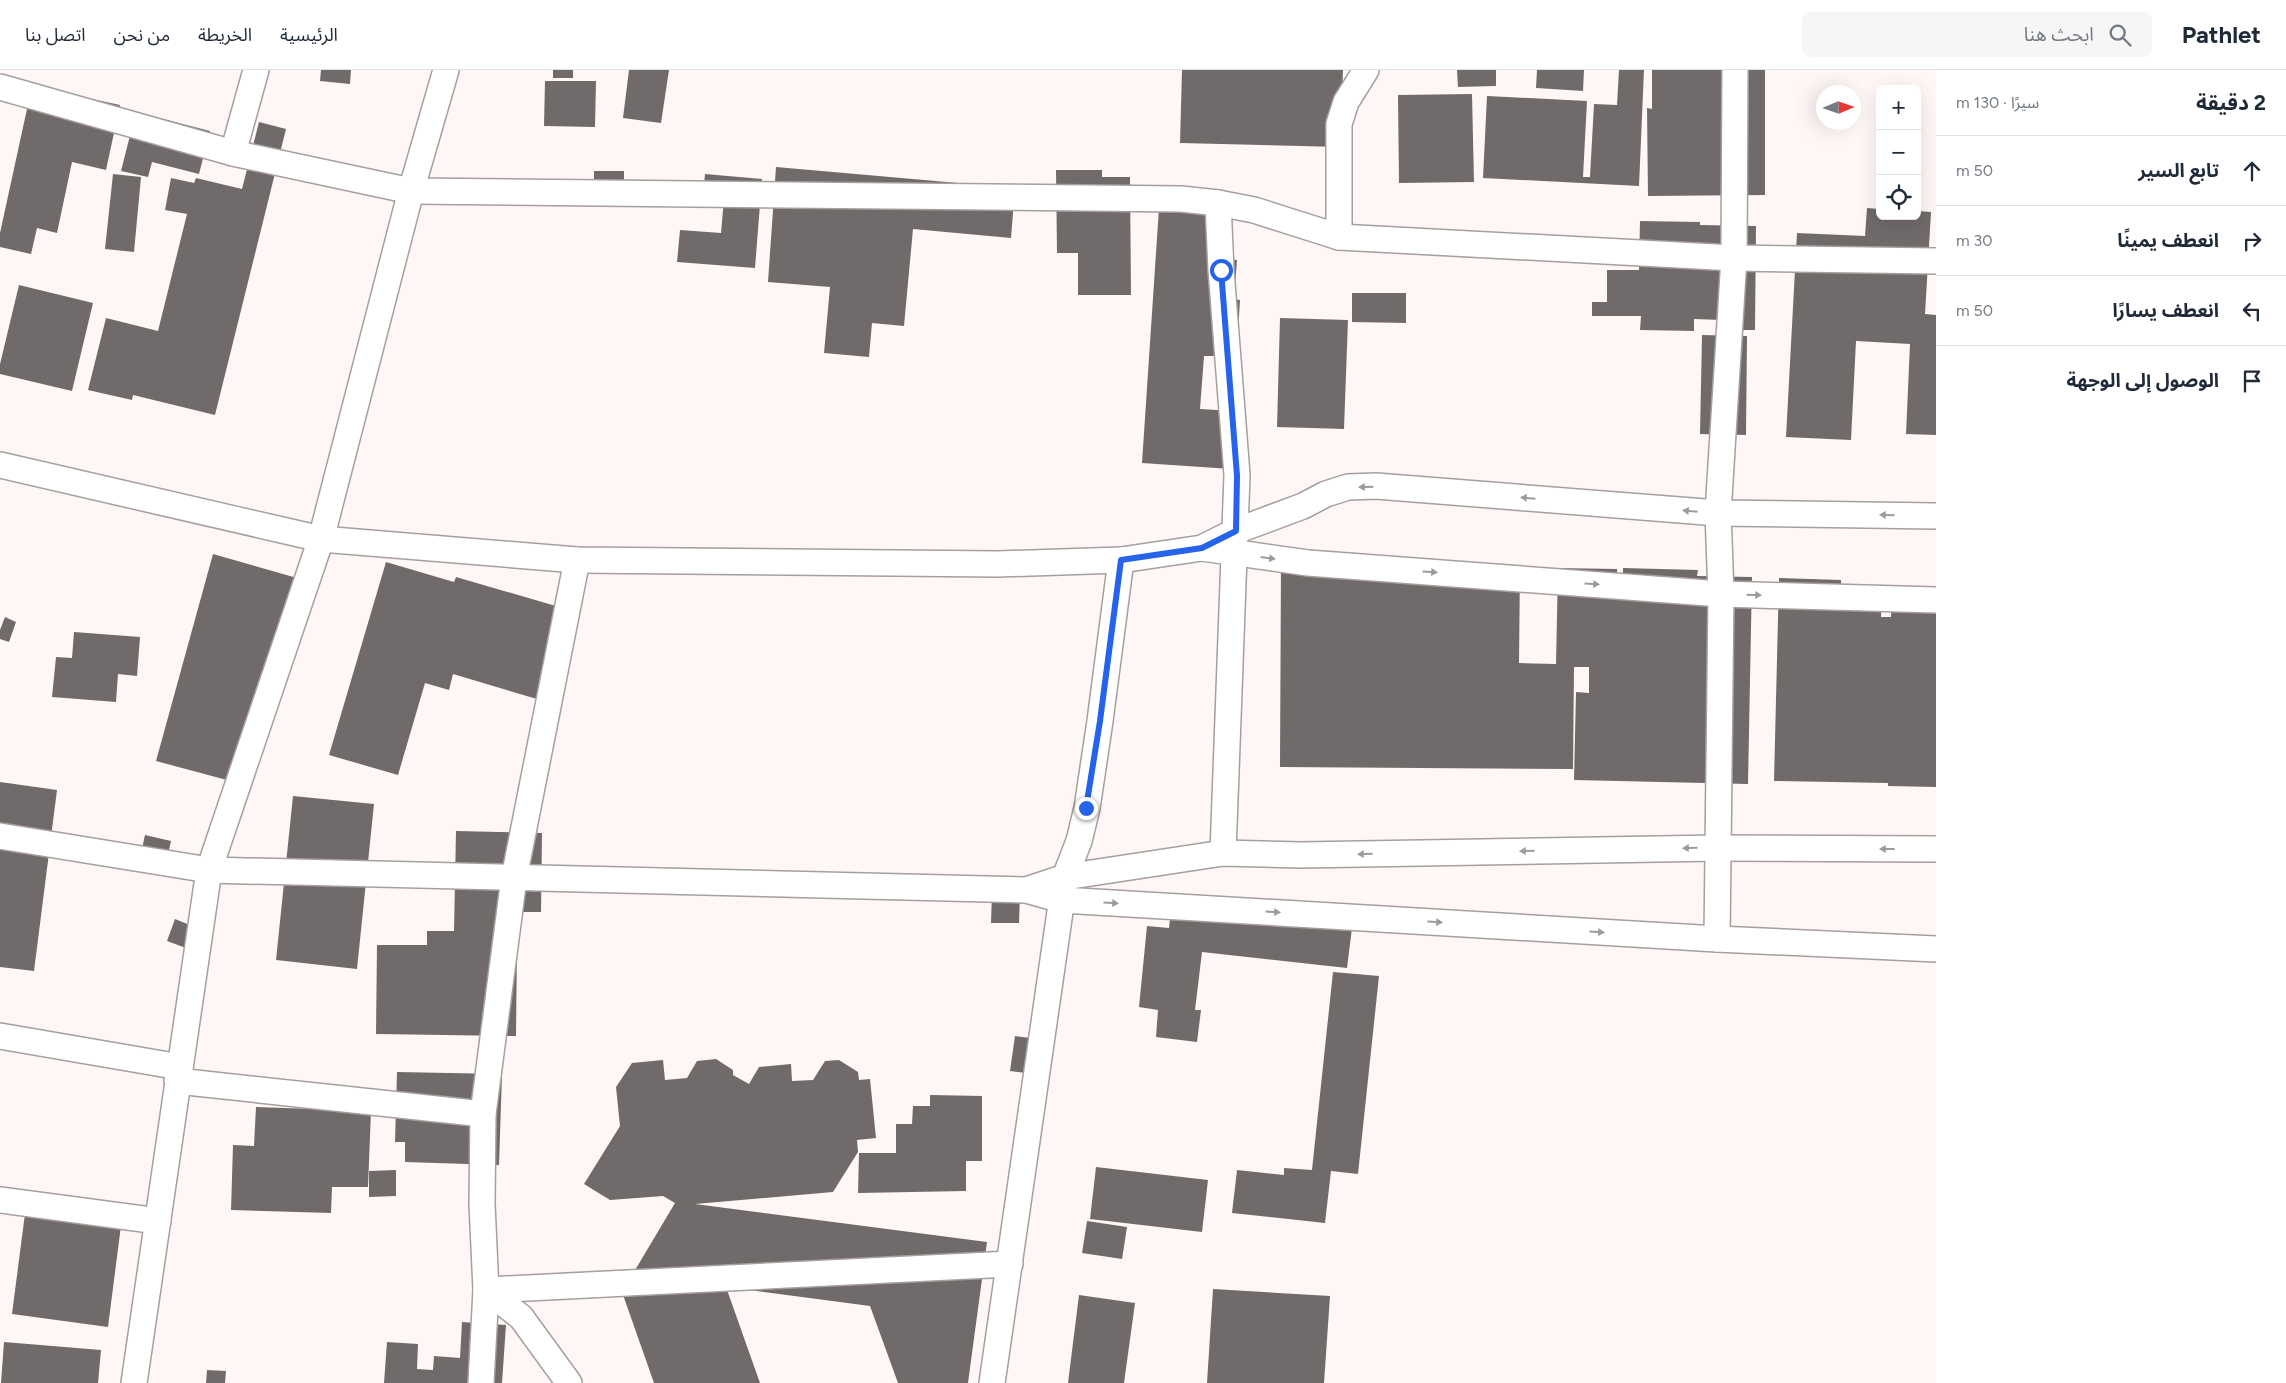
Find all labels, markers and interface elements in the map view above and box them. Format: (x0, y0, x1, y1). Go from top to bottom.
search box (1802, 12, 2152, 57)
text: Pathlet (2182, 20, 2261, 49)
icon: search (2106, 21, 2134, 49)
text: ابحث هنا (2024, 23, 2094, 46)
text: اتصل بنا (25, 24, 86, 46)
text: من نحن (114, 24, 170, 46)
text: الخريطة (198, 24, 252, 46)
text: الرئيسية (280, 24, 338, 46)
north arrow (1816, 85, 1861, 130)
map controls (1876, 85, 1921, 220)
button: + (1876, 85, 1921, 130)
text: 2 دقيقة (2196, 90, 2266, 115)
text: سيرًا · 130 m (1956, 93, 2039, 112)
button: − (1876, 130, 1921, 175)
icon: ahead (2238, 157, 2266, 185)
text: تابع السير (2138, 159, 2219, 182)
text: 50 m (1956, 161, 1993, 180)
button: locate (1876, 175, 1921, 220)
icon: right (2238, 227, 2266, 255)
text: انعطف يمينًا (2117, 229, 2219, 252)
text: 30 m (1956, 231, 1993, 250)
route start (1210, 259, 1233, 282)
icon: left (2238, 297, 2266, 325)
text: انعطف يسارًا (2112, 299, 2219, 322)
text: 50 m (1956, 301, 1993, 320)
icon: arrive (2238, 367, 2266, 395)
text: الوصول إلى الوجهة (2066, 369, 2219, 392)
one-way arrow (1358, 483, 1374, 491)
one-way arrow (1520, 494, 1536, 502)
one-way arrow (1682, 507, 1698, 515)
one-way arrow (1879, 511, 1895, 519)
one-way arrow (1260, 554, 1276, 562)
one-way arrow (1422, 568, 1438, 576)
one-way arrow (1584, 581, 1600, 589)
one-way arrow (1746, 592, 1762, 600)
route end (1075, 797, 1098, 820)
one-way arrow (1682, 845, 1698, 853)
one-way arrow (1879, 845, 1895, 853)
one-way arrow (1519, 847, 1535, 855)
one-way arrow (1357, 850, 1373, 858)
one-way arrow (1103, 899, 1119, 907)
one-way arrow (1265, 909, 1281, 917)
one-way arrow (1427, 919, 1443, 927)
one-way arrow (1590, 928, 1606, 936)

